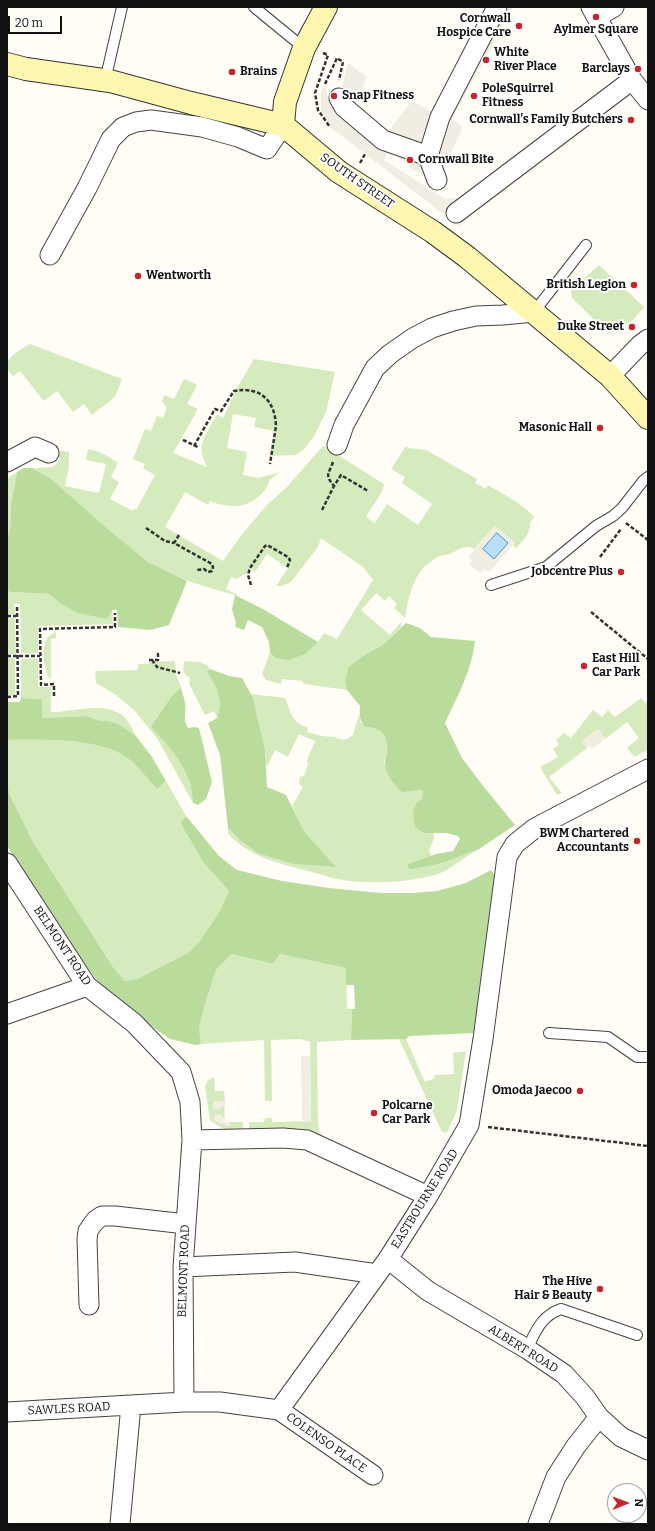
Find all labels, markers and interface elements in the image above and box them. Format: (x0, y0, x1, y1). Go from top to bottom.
scale bar (10, 8, 64, 34)
place label: Cornwall Hospice Care (437, 12, 511, 40)
marker: Aylmer Square (591, 12, 601, 22)
text: 20 m (15, 16, 43, 30)
marker: Cornwall Hospice Care (514, 21, 524, 31)
place label: Aylmer Square (554, 23, 638, 37)
place label: White River Place (494, 46, 556, 74)
marker: White River Place (481, 55, 491, 65)
place label: Barclays (582, 62, 630, 76)
marker: Barclays (633, 64, 643, 74)
place label: Brains (240, 65, 277, 79)
marker: Brains (227, 67, 237, 77)
place label: PoleSquirrel Fitness (482, 82, 553, 110)
place label: Snap Fitness (342, 89, 414, 103)
marker: Snap Fitness (329, 91, 339, 101)
marker: PoleSquirrel Fitness (469, 91, 479, 101)
place label: Cornwall's Family Butchers (469, 113, 623, 127)
marker: Cornwall's Family Butchers (626, 115, 636, 125)
street label: SOUTH STREET (317, 150, 397, 212)
place label: Cornwall Bite (418, 153, 494, 167)
marker: Cornwall Bite (405, 155, 415, 165)
place label: Wentworth (146, 269, 211, 283)
marker: Wentworth (133, 271, 143, 281)
place label: British Legion (546, 278, 626, 292)
marker: British Legion (629, 280, 639, 290)
place label: Duke Street (557, 320, 624, 334)
marker: Duke Street (627, 322, 637, 332)
place label: Masonic Hall (519, 421, 592, 435)
marker: Masonic Hall (595, 423, 605, 433)
place label: Jobcentre Plus (531, 565, 613, 579)
marker: Jobcentre Plus (616, 567, 626, 577)
place label: East Hill Car Park (592, 652, 640, 680)
marker: East Hill Car Park (579, 661, 589, 671)
place label: BWM Chartered Accountants (539, 827, 629, 855)
marker: BWM Chartered Accountants (632, 836, 642, 846)
street label: BELMONT ROAD (30, 903, 94, 989)
place label: Omoda Jaecoo (492, 1084, 572, 1098)
marker: Omoda Jaecoo (575, 1086, 585, 1096)
place label: Polcarne Car Park (382, 1099, 432, 1127)
marker: Polcarne Car Park (369, 1108, 379, 1118)
street label: EASTBOURNE ROAD (389, 1147, 461, 1251)
street label: BELMONT ROAD (175, 1224, 193, 1318)
place label: The Hive Hair & Beauty (514, 1275, 592, 1303)
marker: The Hive Hair & Beauty (595, 1284, 605, 1294)
street label: ALBERT ROAD (485, 1322, 561, 1376)
street label: SAWLES ROAD (27, 1400, 111, 1418)
street label: COLENSO PLACE (283, 1410, 369, 1476)
north arrow (607, 1483, 647, 1523)
text: N (632, 1498, 645, 1507)

